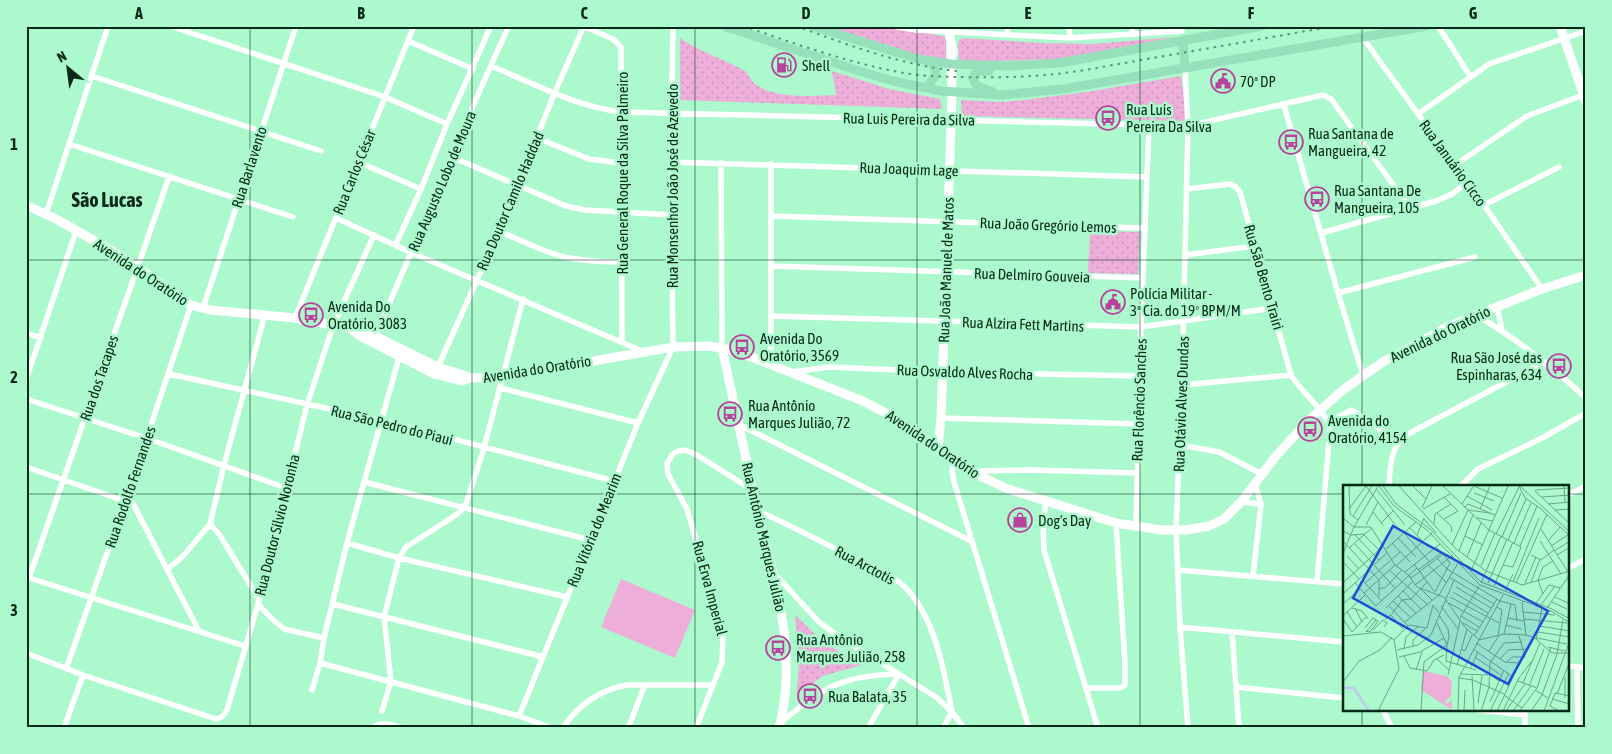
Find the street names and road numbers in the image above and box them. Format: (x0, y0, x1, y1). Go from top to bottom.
street label: Rua General Roque da Silva Palmeiro (614, 72, 631, 274)
street label: Rua Monsenhor João José de Azevedo (664, 84, 681, 288)
street label: Rua Augusto Lobo de Moura (405, 108, 479, 254)
street label: Rua Luis Pereira da Silva (843, 109, 975, 129)
street label: Rua Januário Cicco (1416, 117, 1490, 209)
street label: Rua Barlavento (228, 124, 270, 210)
street label: Rua Carlos César (329, 126, 379, 217)
street label: Rua Doutor Camilo Haddad (473, 129, 547, 273)
street label: Rua Joaquim Lage (859, 159, 959, 179)
street label: Rua João Manuel de Matos (935, 197, 957, 343)
street label: Rua João Gregório Lemos (979, 214, 1117, 236)
street label: Rua São Bento Trairi (1241, 222, 1287, 332)
street label: Avenida do Oratório (91, 235, 191, 309)
street label: Rua Delmiro Gouveia (974, 264, 1090, 286)
street label: Avenida do Oratório (1387, 302, 1493, 366)
street label: Rua Alzira Fett Martins (962, 313, 1084, 335)
street label: Rua dos Tacapes (76, 333, 122, 423)
street label: Rua Otávio Alves Dundas (1170, 336, 1192, 472)
street label: Rua Florêncio Sanches (1128, 338, 1150, 462)
street label: Avenida do Oratório (482, 352, 592, 386)
street label: Rua Osvaldo Alves Rocha (896, 361, 1034, 383)
street label: Rua São Pedro do Piauí (329, 402, 455, 449)
street label: Avenida do Oratório (883, 406, 983, 482)
street label: Rua Rodolfo Fernandes (101, 424, 159, 550)
street label: Rua Doutor Sílvio Noronha (251, 452, 303, 598)
street label: Rua Antônio Marques Julião (739, 461, 789, 613)
street label: Rua Vitória do Mearim (563, 471, 625, 589)
street label: Rua Erva Imperial (689, 539, 731, 637)
street label: Rua Arctotis (832, 542, 898, 588)

